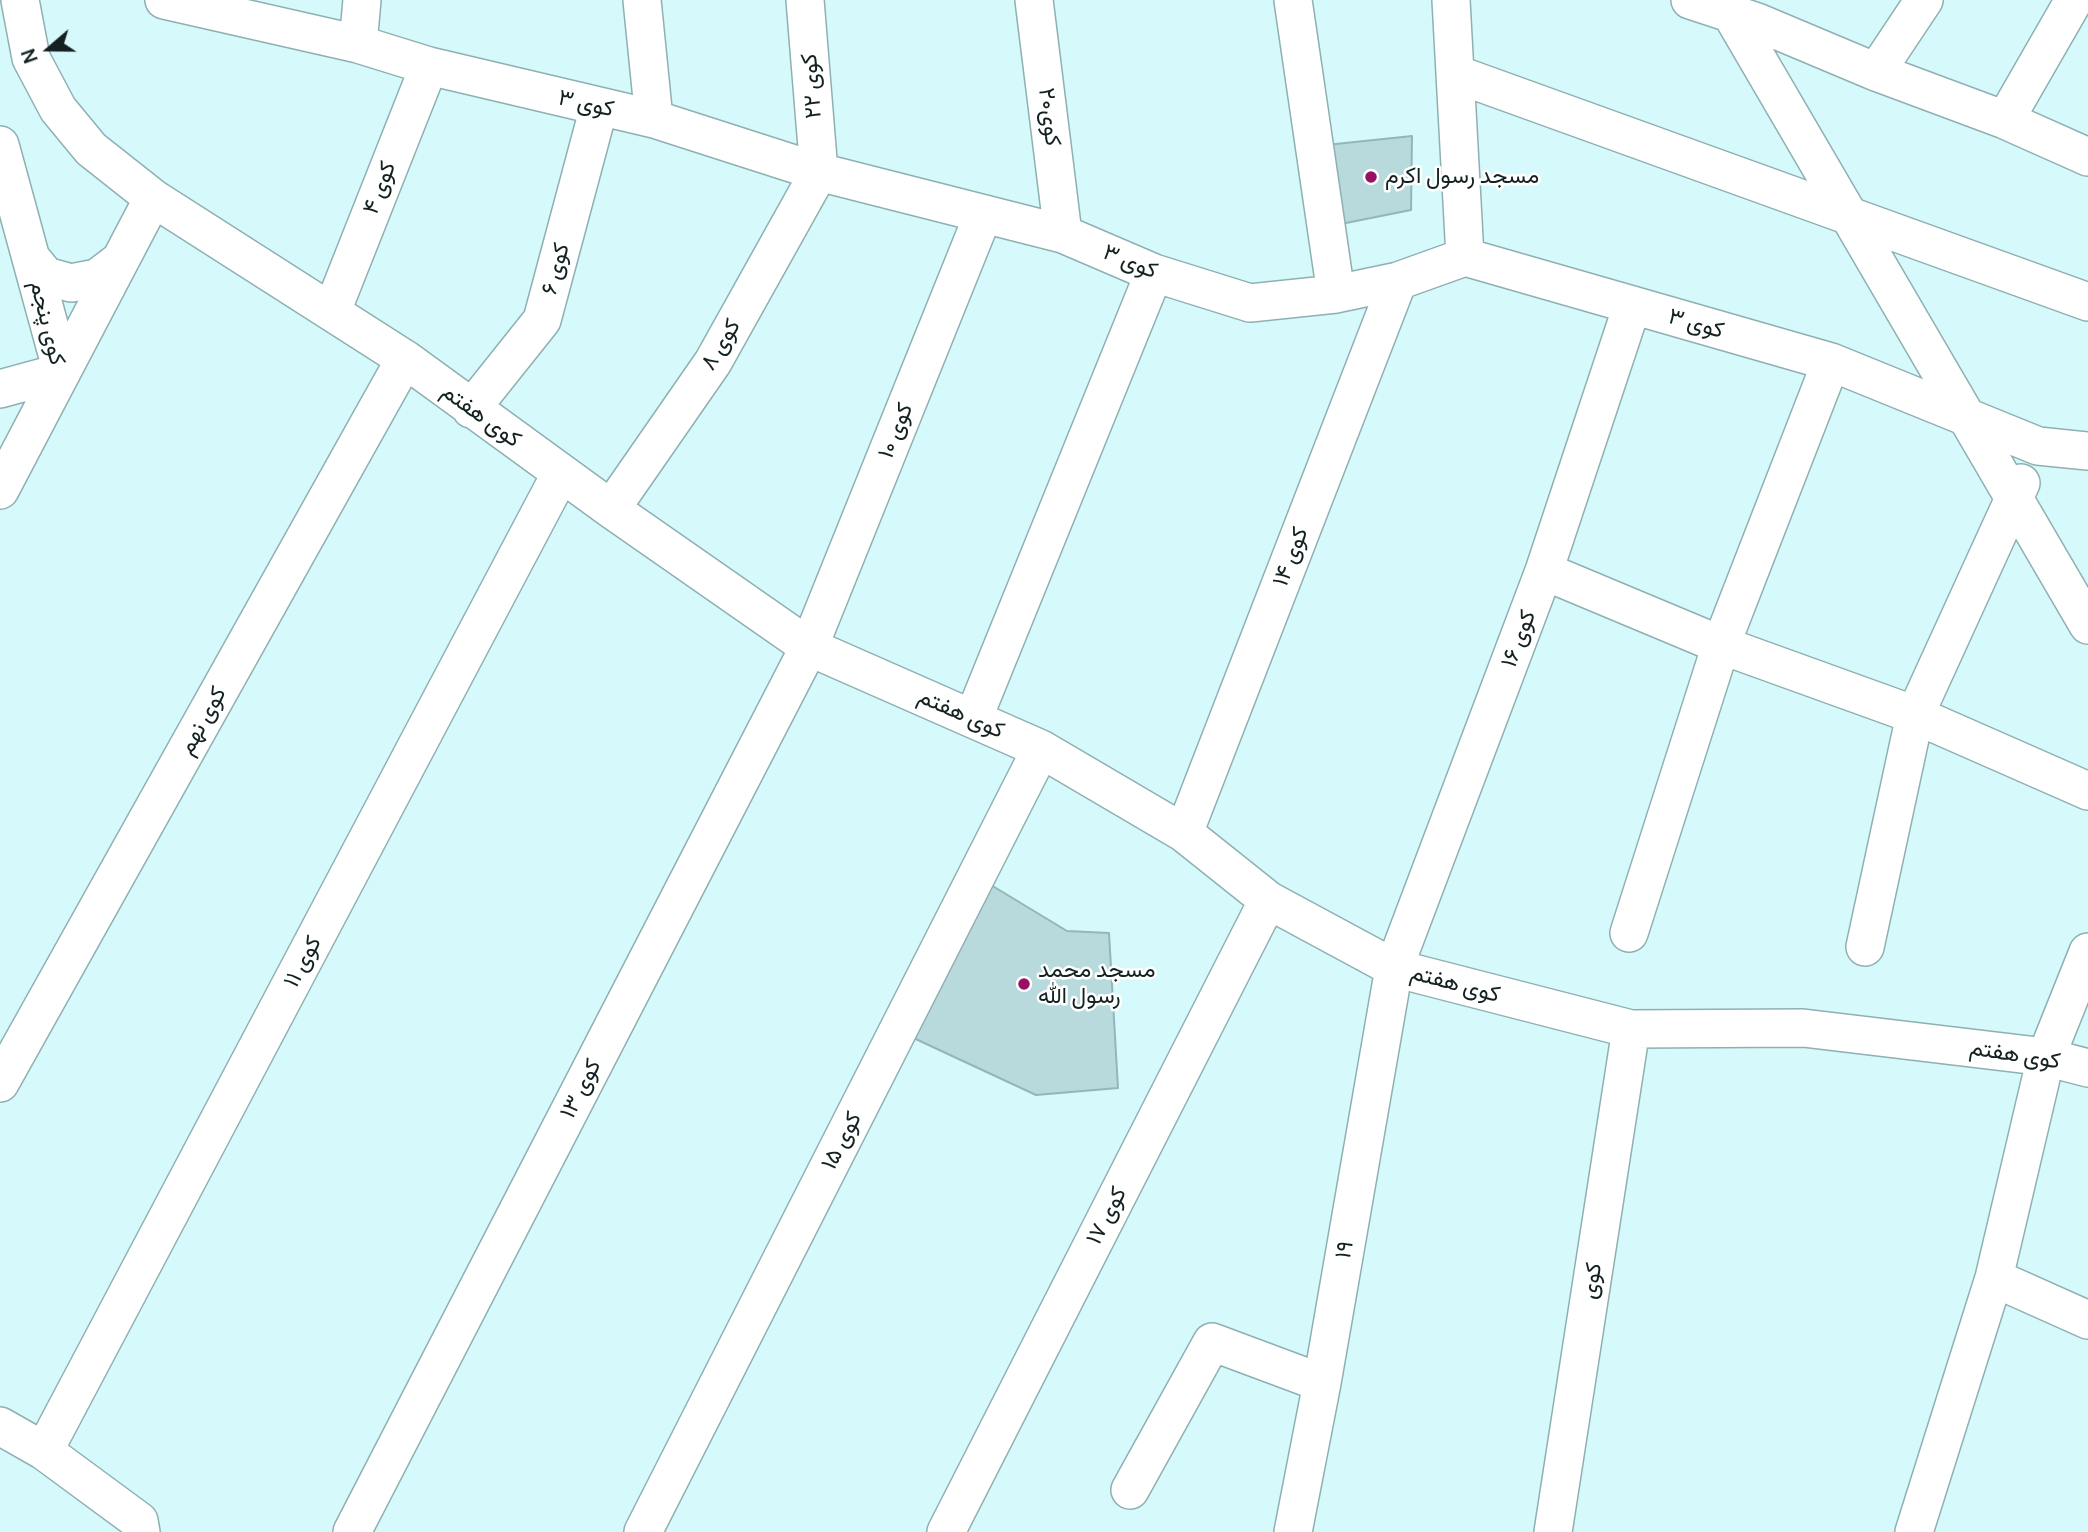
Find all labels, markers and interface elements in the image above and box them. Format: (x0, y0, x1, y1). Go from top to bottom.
north arrow (14, 14, 84, 84)
text: N (15, 45, 44, 67)
street label: کوی ۲۲ (796, 52, 828, 120)
street label: کوی ۳ (555, 84, 617, 124)
street label: کوی۲۰ (1032, 86, 1066, 148)
street label: کوی ۴ (357, 158, 403, 218)
place label: مسجد رسول اکرم (1385, 163, 1539, 191)
marker: مسجد رسول اکرم (1363, 169, 1379, 185)
street label: کوی ۳ (1099, 239, 1161, 285)
street label: کوی ۶ (536, 240, 576, 298)
street label: کوی پنجم (23, 278, 71, 368)
street label: کوی ۳ (1665, 303, 1727, 345)
street label: کوی ۸ (695, 314, 747, 376)
street label: کوی هفتم (436, 378, 526, 454)
street label: کوی ۱۰ (872, 399, 920, 463)
street label: کوی ۱۴ (1267, 524, 1315, 590)
street label: کوی ۱۶ (1496, 606, 1542, 672)
street label: کوی نهم (173, 682, 233, 760)
street label: کوی هفتم (914, 683, 1008, 745)
street label: کوی ۱۱ (278, 931, 328, 993)
place label: مسجد محمد رسول الله (1038, 957, 1156, 1011)
street label: کوی هفتم (1407, 959, 1503, 1009)
marker: مسجد محمد رسول الله (1016, 976, 1032, 992)
street label: کوی هفتم (1968, 1034, 2062, 1076)
street label: کوی ۱۳ (554, 1055, 608, 1123)
street label: کوی ۱۵ (816, 1107, 868, 1175)
street label: کوی ۱۷ (1081, 1182, 1133, 1250)
street label: ۱۹ (1330, 1239, 1360, 1261)
street label: کوی (1576, 1261, 1608, 1301)

